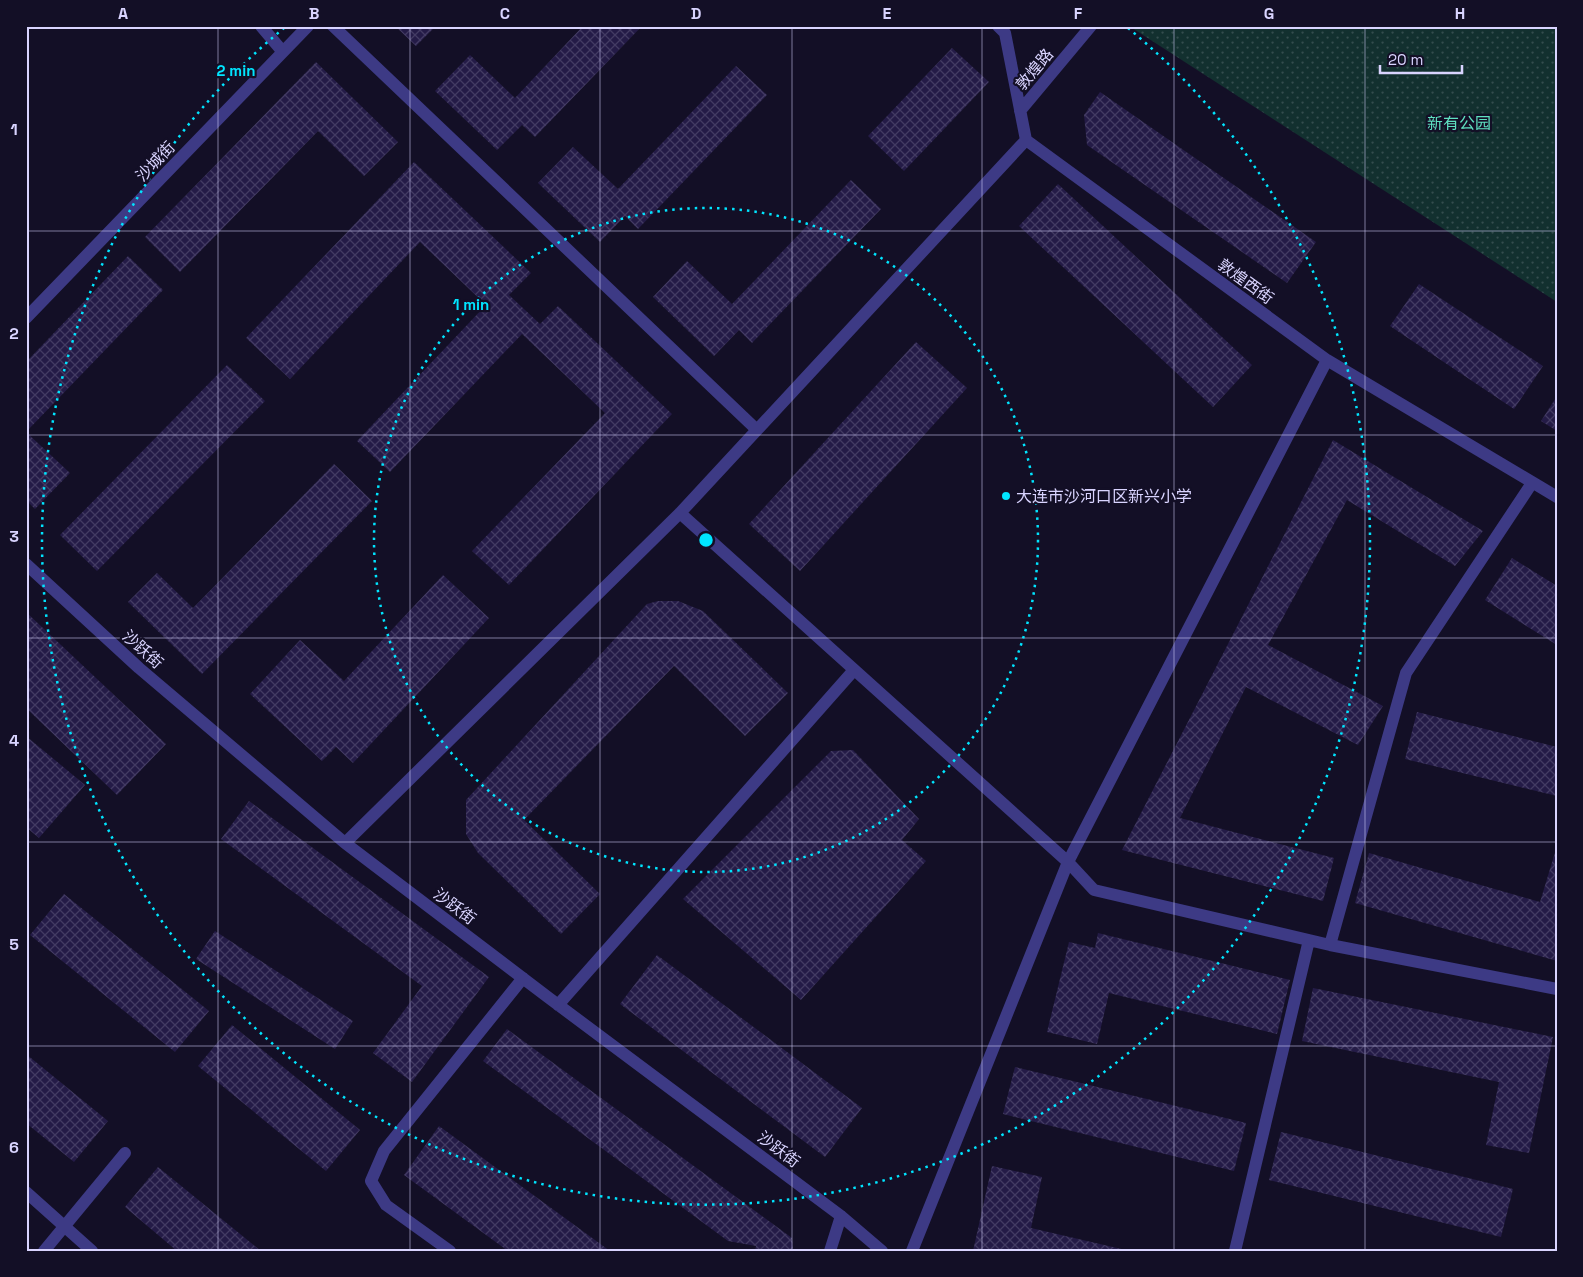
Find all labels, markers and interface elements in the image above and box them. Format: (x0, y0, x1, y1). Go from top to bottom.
text: A (118, 3, 128, 24)
text: B (309, 3, 319, 24)
text: C (500, 3, 510, 24)
text: D (691, 3, 701, 24)
text: E (883, 3, 892, 24)
text: F (1074, 3, 1083, 24)
text: G (1264, 3, 1274, 24)
text: H (1455, 3, 1465, 24)
scale bar (1380, 42, 1463, 74)
street label: 敦煌路 (1011, 44, 1058, 94)
text: 20 m (1388, 50, 1423, 69)
text: 2 min (217, 61, 255, 80)
park label: 新有公园 (1427, 113, 1491, 134)
text: 1 (10, 119, 18, 140)
street label: 沙城街 (131, 137, 180, 186)
street label: 敦煌西街 (1214, 254, 1278, 309)
text: 1 min (453, 295, 489, 314)
text: 2 (9, 323, 19, 344)
place label: 大连市沙河口区新兴小学 (1016, 486, 1192, 507)
marker: 大连市沙河口区新兴小学 (1000, 490, 1012, 502)
text: 3 (9, 526, 19, 547)
centre of rings (697, 531, 715, 549)
street label: 沙跃街 (118, 626, 168, 673)
text: 4 (9, 730, 19, 751)
street label: 沙跃街 (429, 884, 480, 929)
text: 5 (9, 934, 19, 955)
street label: 沙跃街 (753, 1127, 804, 1172)
text: 6 (9, 1137, 19, 1158)

